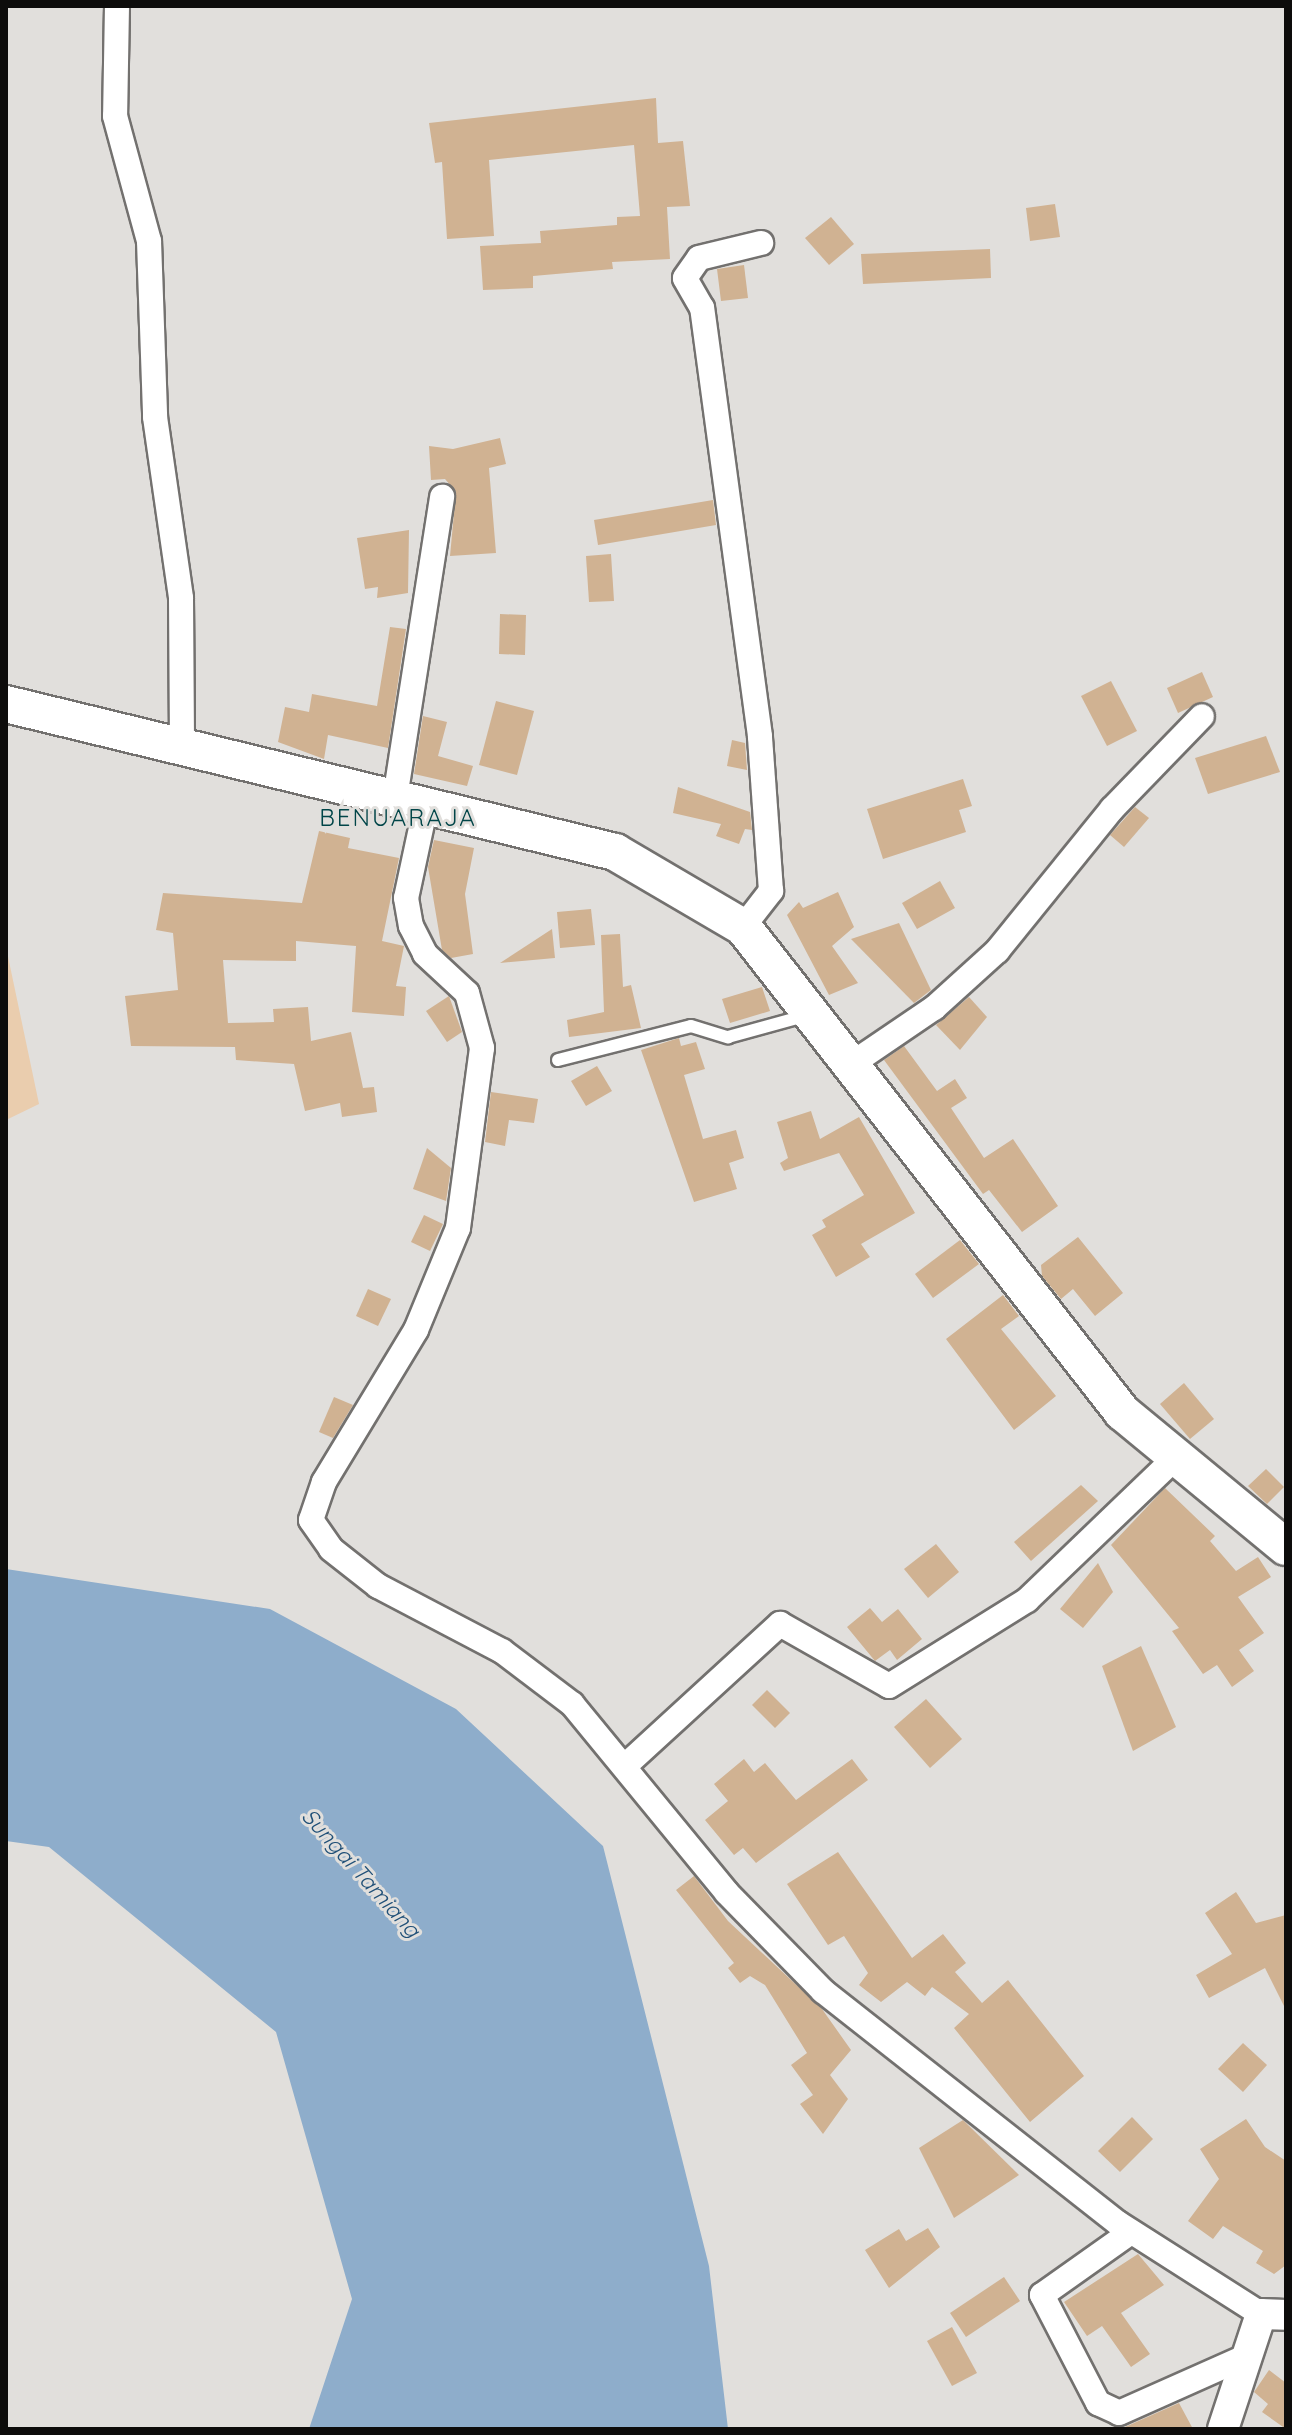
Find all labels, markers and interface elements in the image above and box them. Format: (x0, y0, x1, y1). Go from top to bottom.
district label: BENUARAJA (319, 804, 477, 832)
water label: Sungai Tamiang (296, 1803, 426, 1943)

